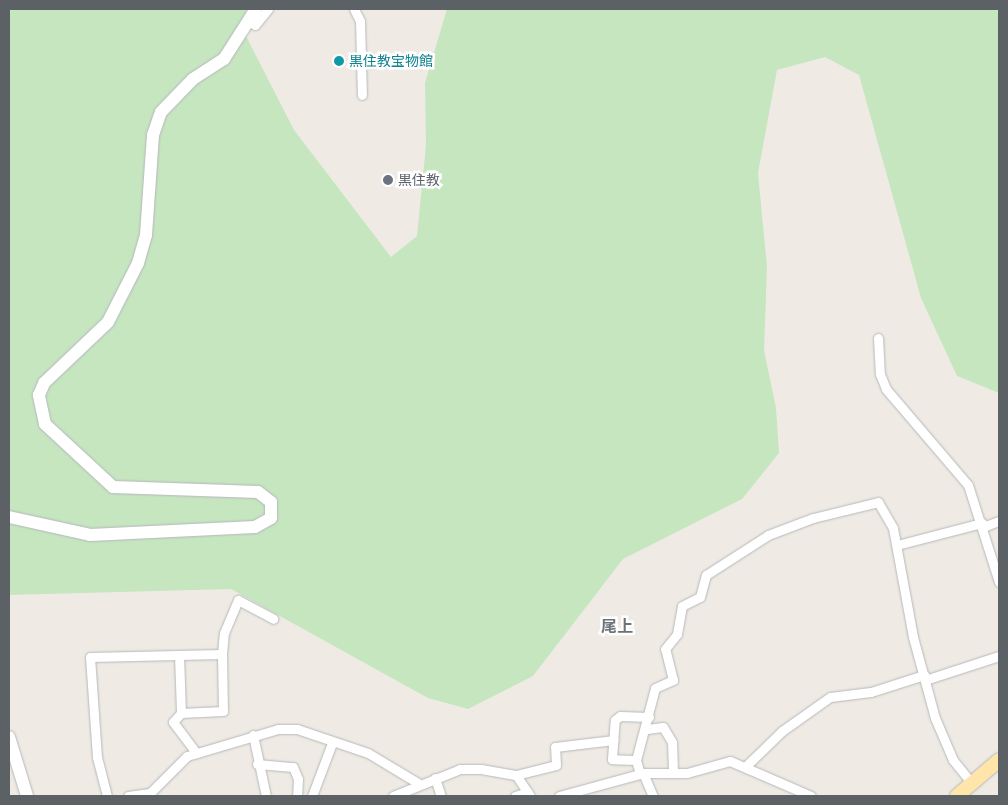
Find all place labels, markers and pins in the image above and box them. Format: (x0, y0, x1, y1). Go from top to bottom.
place label: 黒住教宝物館 (349, 53, 433, 69)
marker: 黒住教宝物館 (333, 55, 345, 67)
place label: 黒住教 (398, 172, 440, 188)
marker: 黒住教 (382, 174, 394, 186)

